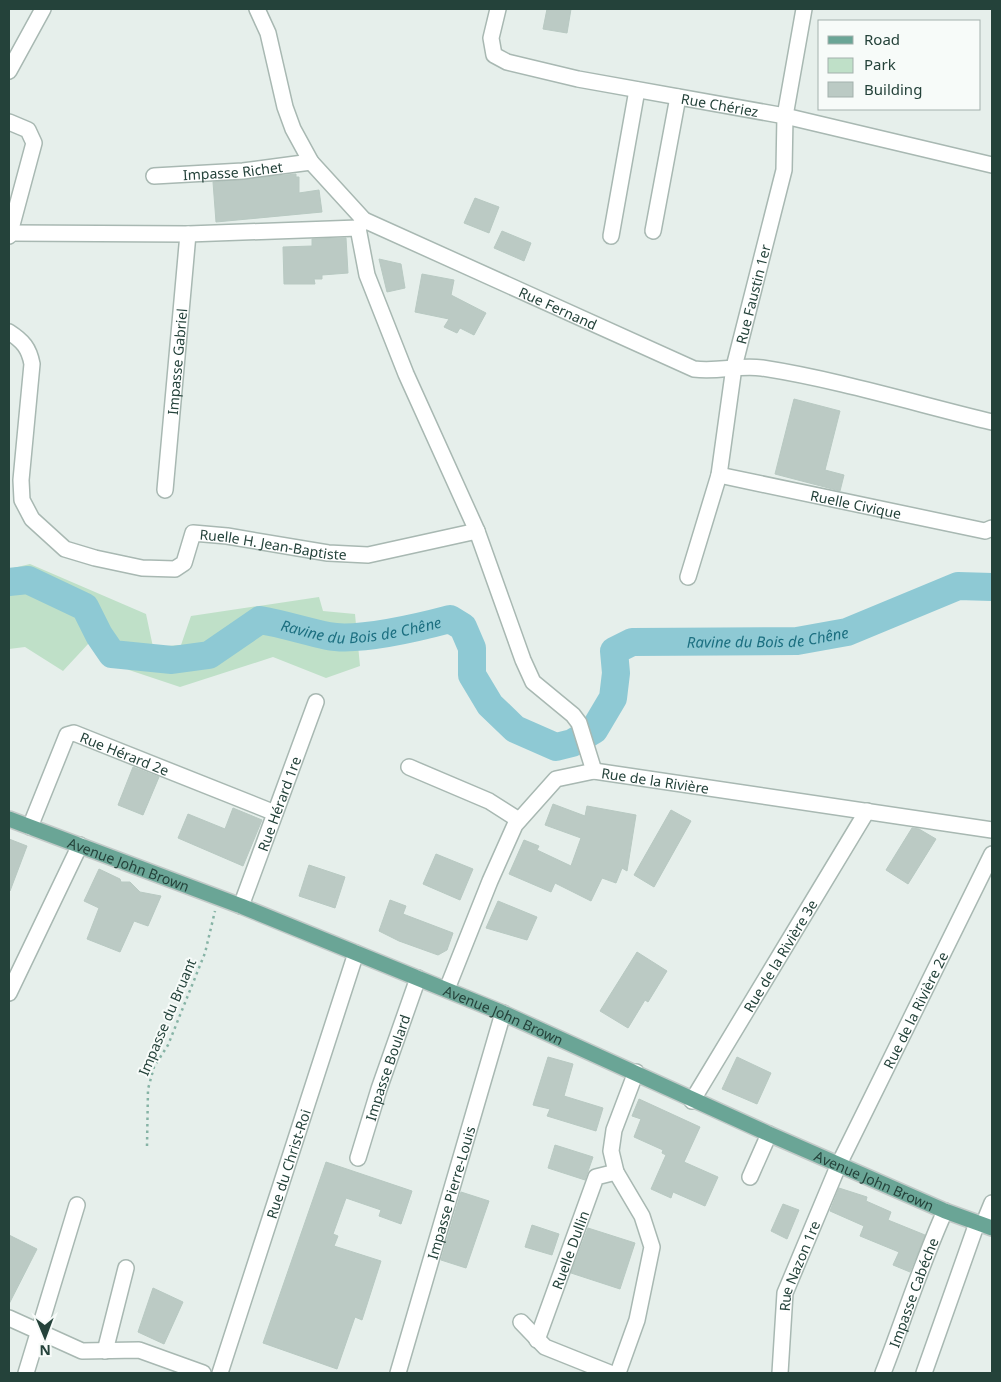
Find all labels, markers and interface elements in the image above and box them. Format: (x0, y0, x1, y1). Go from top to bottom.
legend (818, 20, 981, 110)
text: Road (864, 29, 900, 49)
text: Park (864, 54, 896, 74)
text: Building (864, 79, 922, 99)
street label: Rue Chériez (680, 88, 760, 121)
street label: Impasse Richet (182, 156, 284, 184)
street label: Rue Faustin 1er (731, 242, 774, 346)
street label: Rue Fernand (516, 282, 600, 334)
street label: Impasse Gabriel (162, 307, 191, 416)
street label: Ruelle Civique (809, 485, 903, 523)
street label: Ruelle H. Jean-Baptiste (199, 524, 347, 563)
water label: Ravine du Bois de Chêne (279, 612, 444, 647)
water label: Ravine du Bois de Chêne (687, 622, 851, 652)
street label: Rue Hérard 2e (77, 727, 172, 779)
street label: Rue Hérard 1re (252, 753, 305, 854)
street label: Rue de la Rivière (600, 763, 711, 797)
street label: Avenue John Brown (65, 832, 192, 895)
street label: Rue de la Rivière 3e (739, 896, 821, 1015)
street label: Rue de la Rivière 2e (878, 948, 952, 1071)
street label: Impasse du Bruant (134, 956, 200, 1078)
street label: Avenue John Brown (441, 980, 567, 1049)
street label: Impasse Boulard (360, 1012, 414, 1123)
street label: Rue du Christ-Roi (261, 1107, 314, 1221)
street label: Impasse Pierre-Louis (422, 1123, 479, 1261)
street label: Avenue John Brown (812, 1146, 937, 1215)
street label: Ruelle Dullin (547, 1208, 593, 1292)
street label: Rue Nazon 1re (774, 1217, 824, 1312)
street label: Impasse Cabéche (884, 1235, 942, 1350)
north arrow (20, 1312, 70, 1362)
text: N (39, 1341, 51, 1360)

